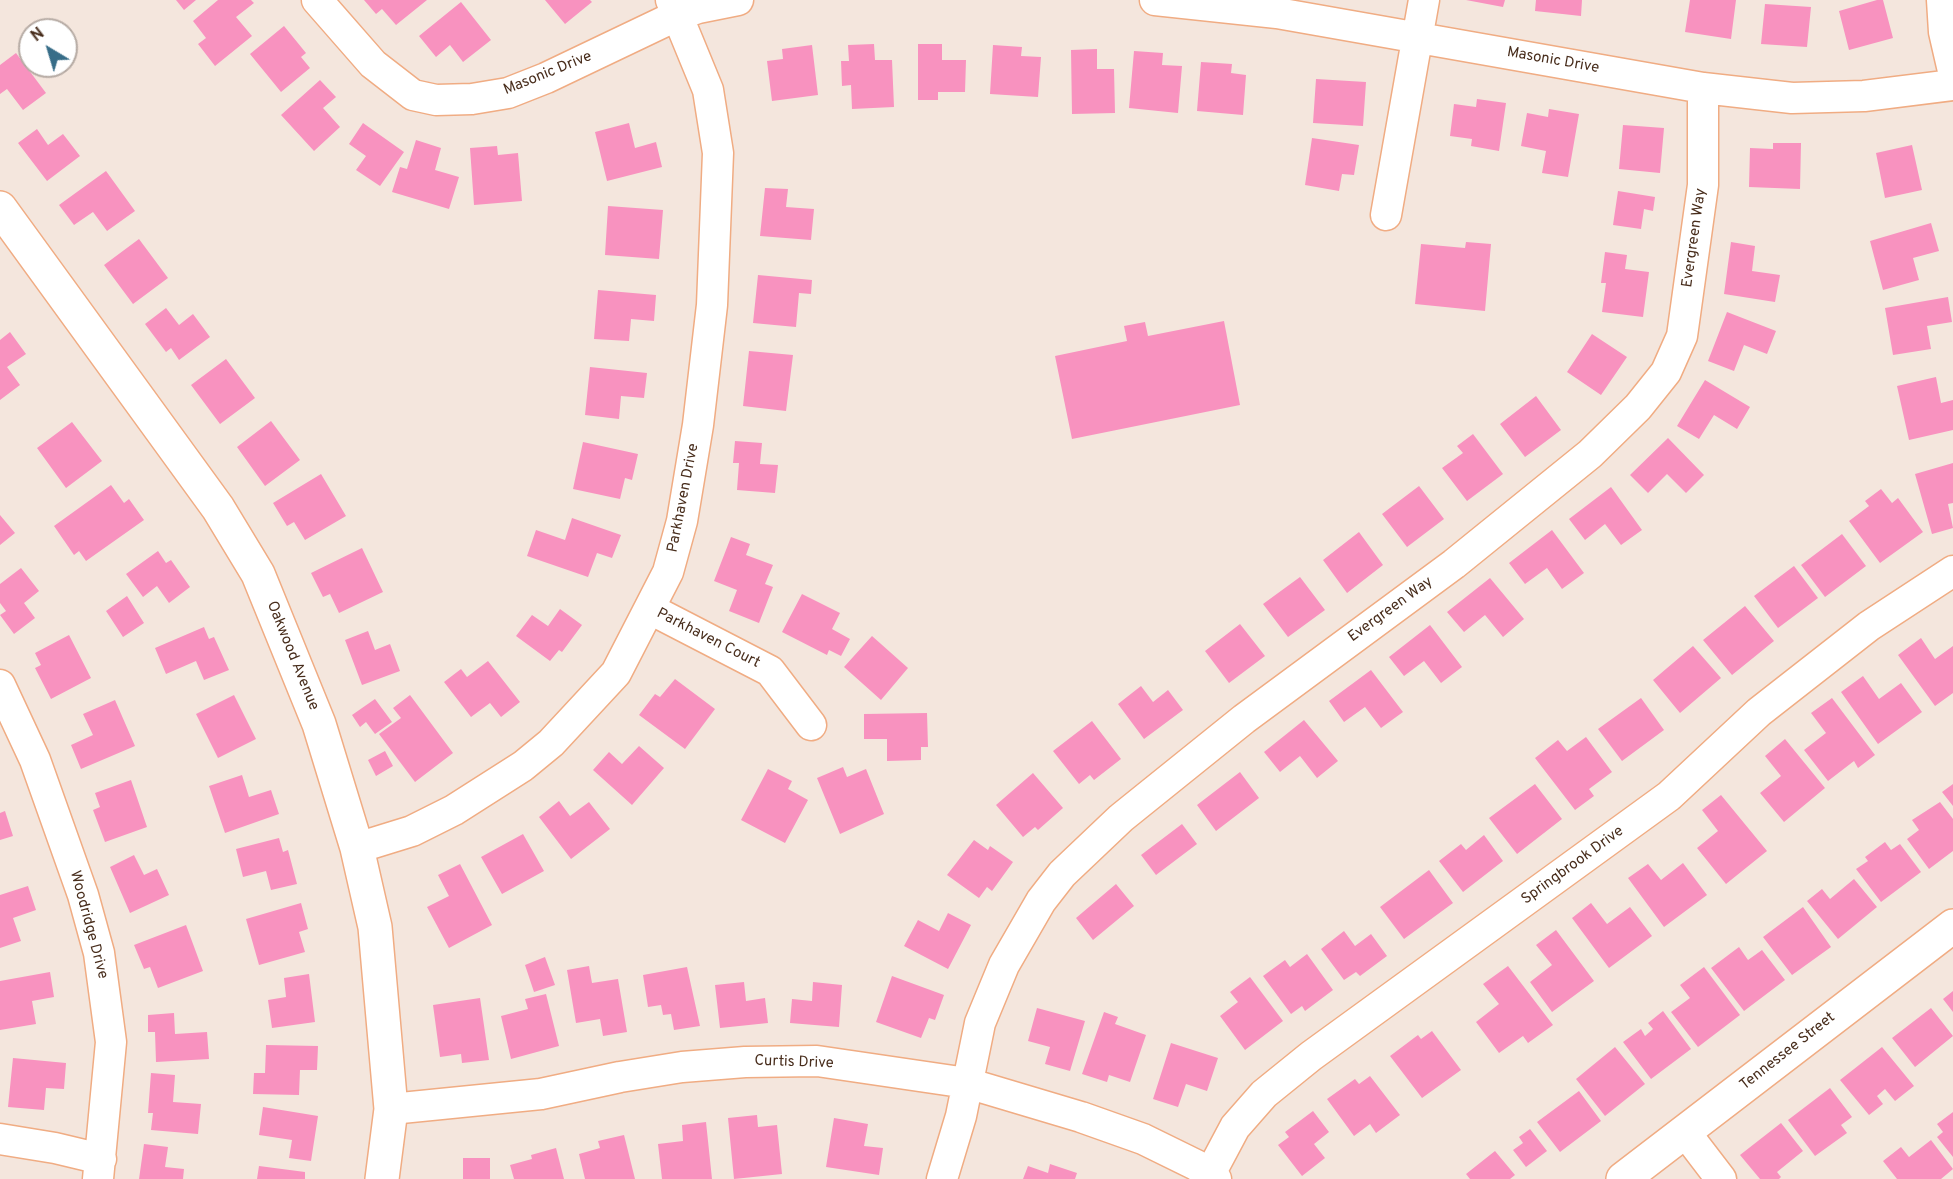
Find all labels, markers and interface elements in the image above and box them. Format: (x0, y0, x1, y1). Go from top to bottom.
north arrow (18, 18, 78, 78)
text: N (27, 24, 49, 47)
street label: Masonic Drive (1505, 44, 1601, 78)
street label: Masonic Drive (501, 48, 595, 100)
street label: Evergreen Way (1679, 187, 1711, 289)
street label: Parkhaven Drive (665, 442, 703, 554)
street label: Evergreen Way (1345, 573, 1437, 647)
street label: Oakwood Avenue (262, 599, 322, 713)
street label: Parkhaven Court (653, 605, 763, 673)
street label: Springbrook Drive (1518, 823, 1628, 909)
street label: Woodridge Drive (65, 869, 111, 981)
street label: Tennessee Street (1737, 1009, 1839, 1095)
street label: Curtis Drive (754, 1053, 834, 1073)

